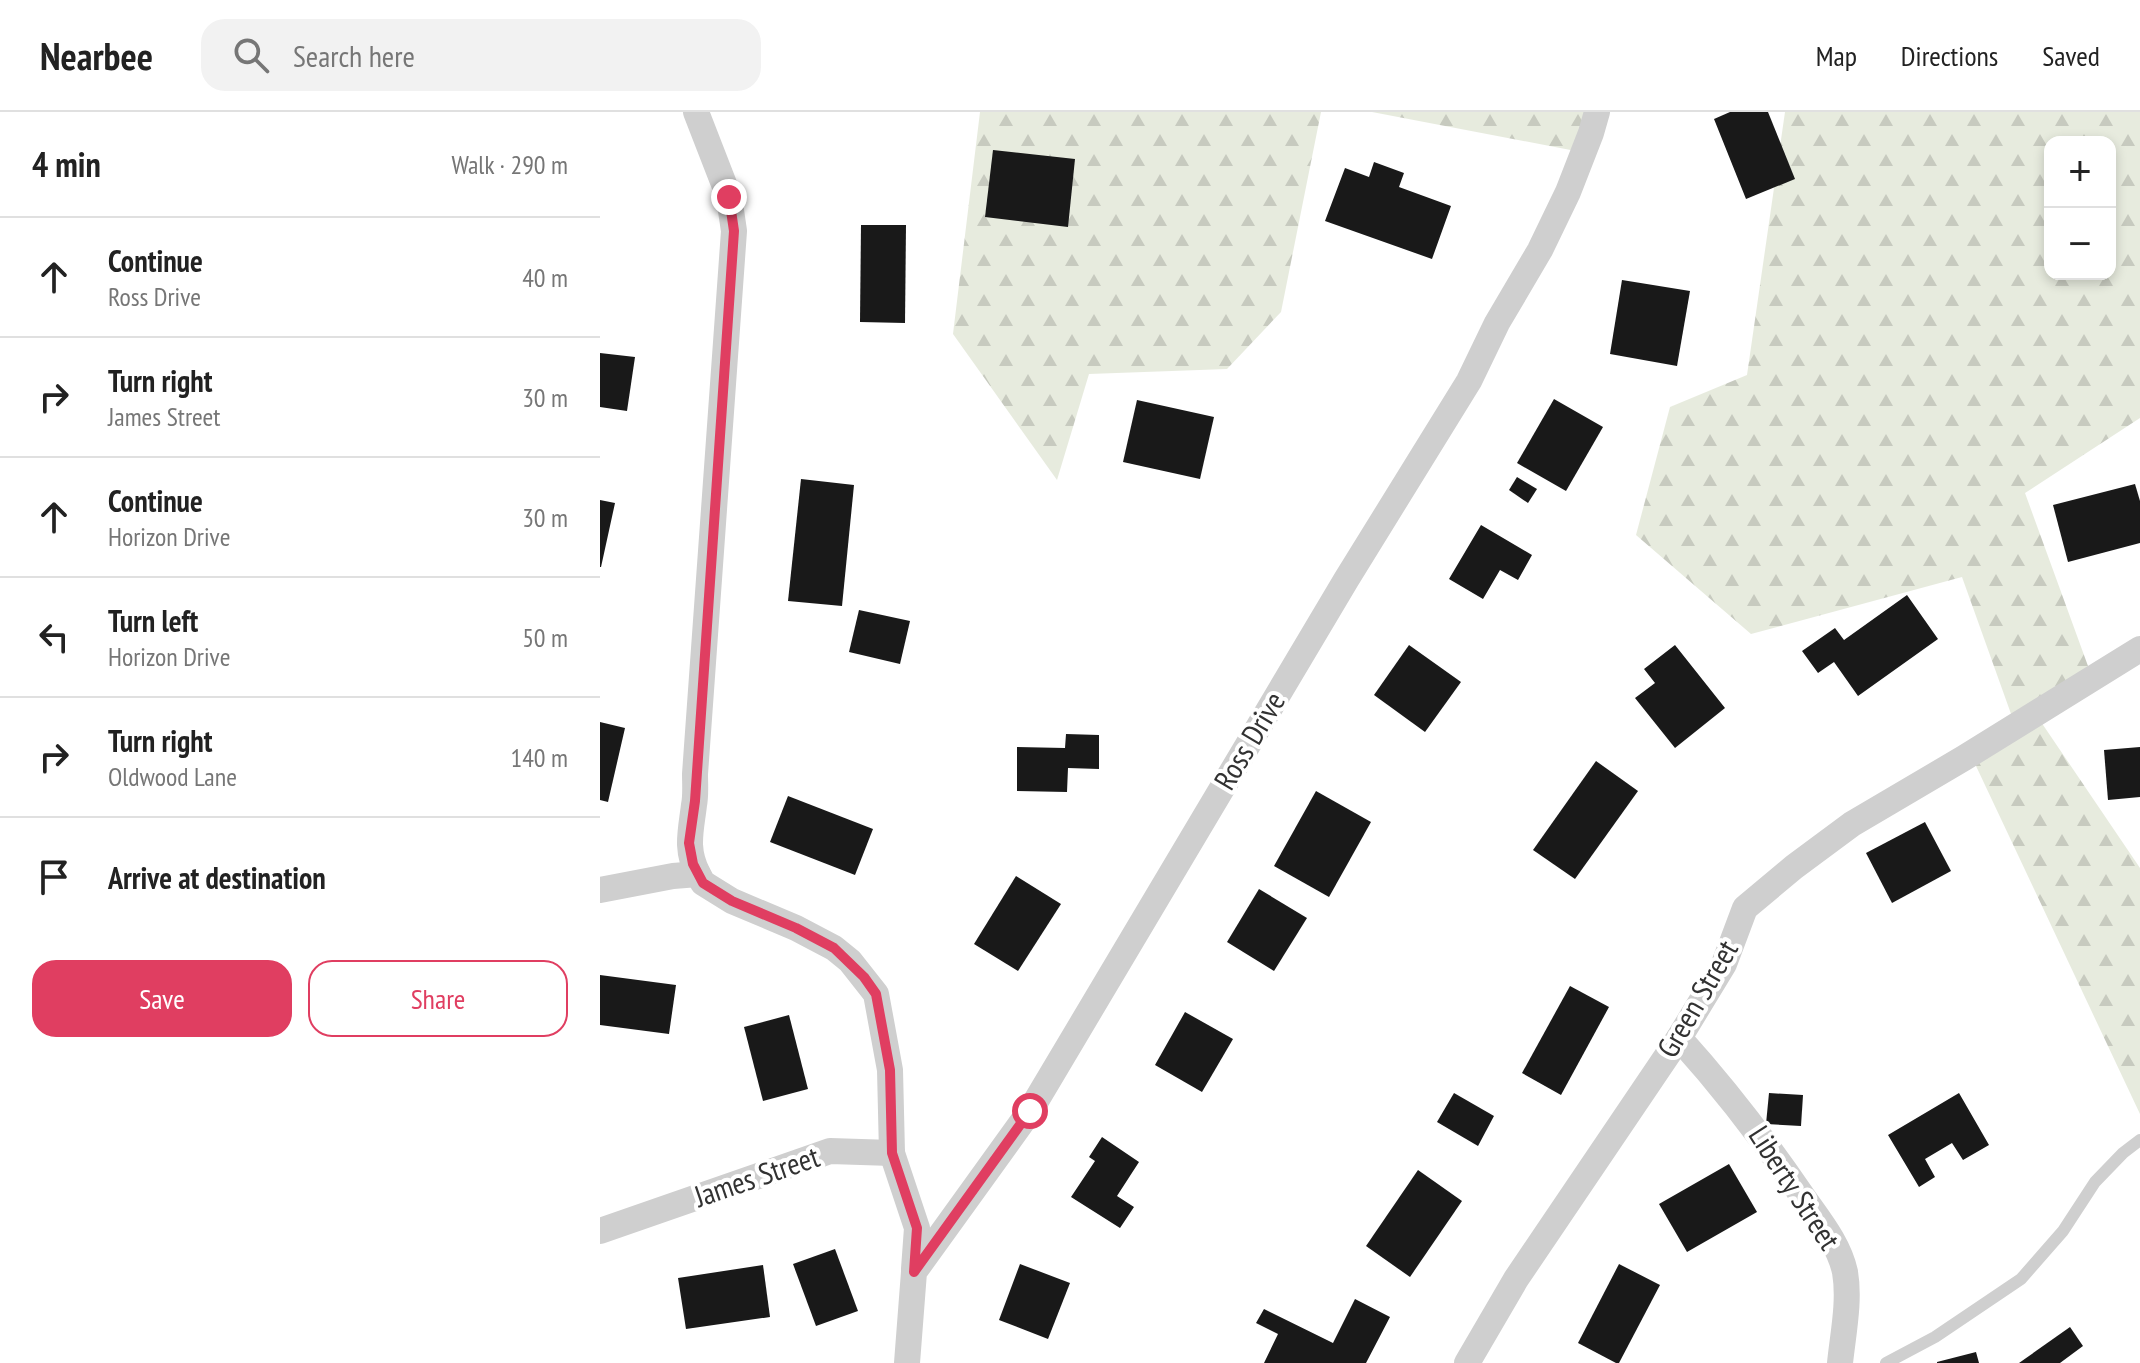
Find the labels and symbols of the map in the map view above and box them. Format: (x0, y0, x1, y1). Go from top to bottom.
route end (711, 179, 747, 215)
street label: Ross Drive (1204, 684, 1293, 796)
street label: Green Street (1648, 932, 1746, 1064)
route start (1012, 1093, 1048, 1129)
street label: Liberty Street (1741, 1118, 1850, 1257)
street label: James Street (688, 1136, 825, 1215)

